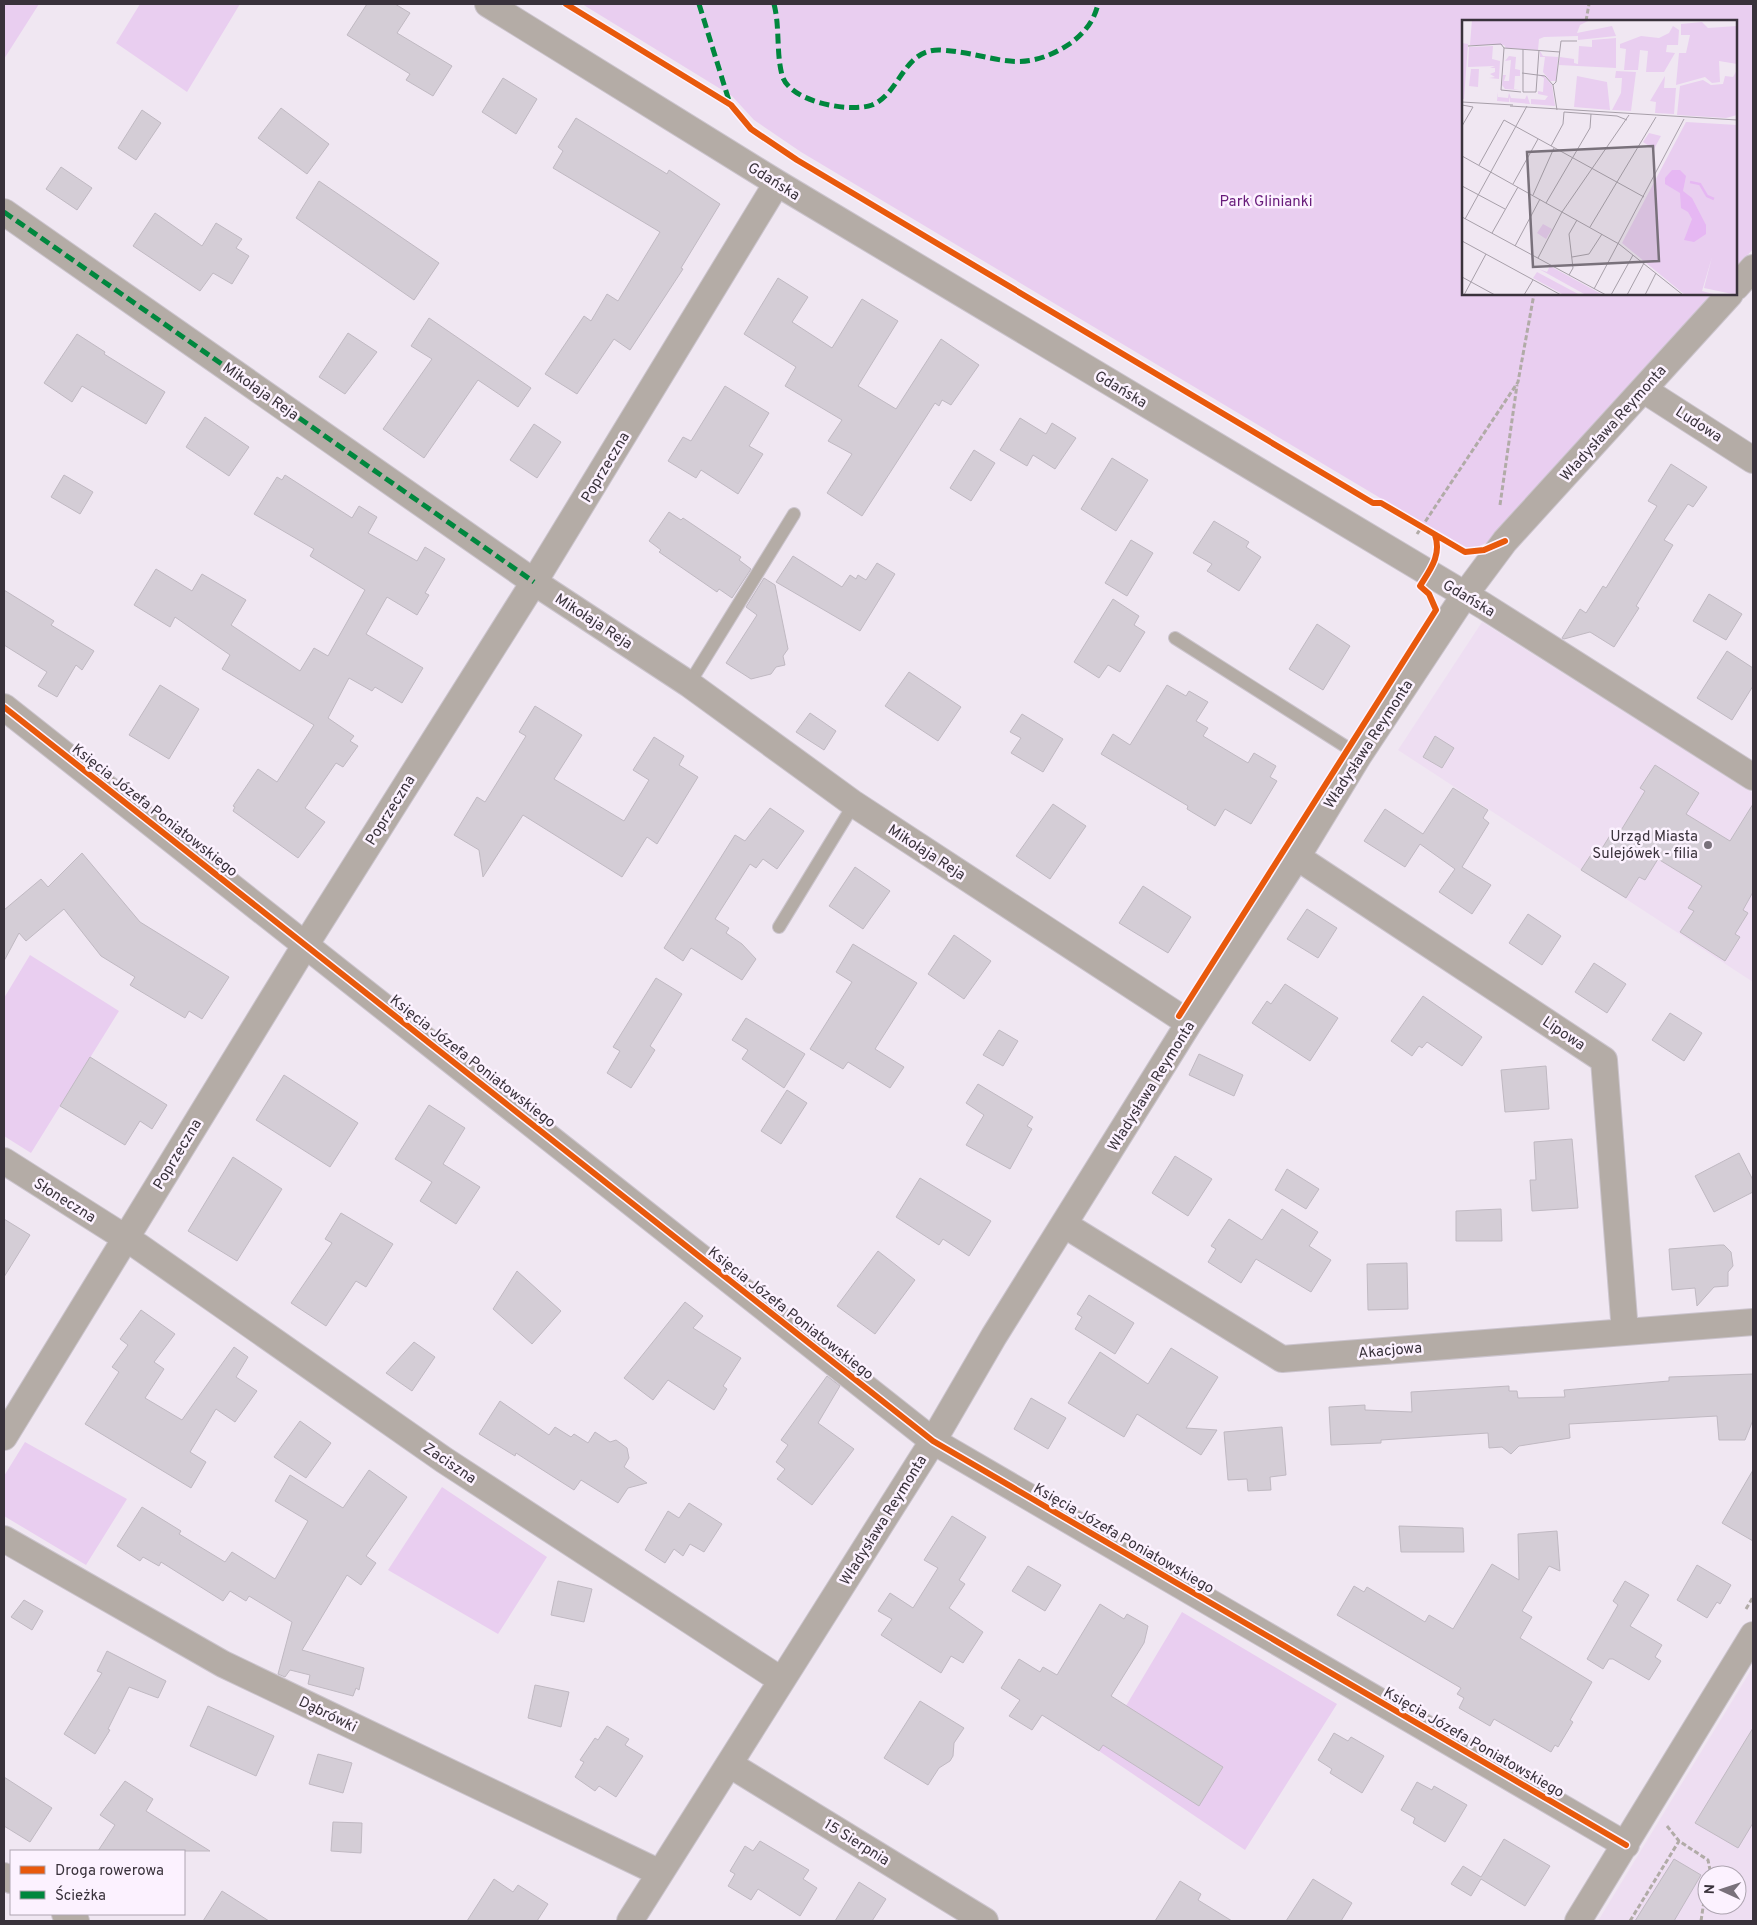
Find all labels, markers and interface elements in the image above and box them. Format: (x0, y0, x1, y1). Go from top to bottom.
inset map (1462, 20, 1737, 295)
street label: Gdańska (744, 159, 803, 206)
park label: Park Glinianki (1219, 193, 1313, 212)
street label: Mikołaja Reja (218, 359, 302, 425)
street label: Władysława Reymonta (1557, 362, 1671, 486)
street label: Gdańska (1091, 367, 1150, 413)
street label: Ludowa (1671, 403, 1725, 447)
street label: Poprzeczna (578, 429, 635, 507)
street label: Gdańska (1439, 576, 1498, 622)
street label: Mikołaja Reja (551, 590, 636, 654)
street label: Władysława Reymonta (1321, 677, 1418, 813)
street label: Księcia Józefa Poniatowskiego (67, 740, 241, 882)
street label: Poprzeczna (362, 772, 420, 849)
street label: Mikołaja Reja (884, 821, 969, 885)
place label: Urząd Miasta Sulejówek - filia (1592, 828, 1698, 864)
marker: Urząd Miasta Sulejówek - filia (1702, 839, 1714, 851)
street label: Księcia Józefa Poniatowskiego (385, 991, 559, 1133)
street label: Lipowa (1538, 1013, 1588, 1055)
street label: Władysława Reymonta (1105, 1018, 1200, 1155)
street label: Poprzeczna (150, 1116, 207, 1194)
street label: Słoneczna (30, 1175, 99, 1228)
street label: Księcia Józefa Poniatowskiego (703, 1243, 877, 1385)
street label: Akacjowa (1357, 1339, 1423, 1364)
street label: Zaciszna (419, 1440, 479, 1489)
street label: Władysława Reymonta (837, 1452, 932, 1589)
street label: Księcia Józefa Poniatowskiego (1029, 1480, 1217, 1599)
street label: Księcia Józefa Poniatowskiego (1379, 1684, 1567, 1803)
street label: Dąbrówki (295, 1693, 360, 1738)
street label: 15 Sierpnia (820, 1816, 893, 1871)
legend (10, 1850, 185, 1915)
text: Droga rowerowa (55, 1862, 164, 1881)
north arrow (1697, 1865, 1747, 1915)
text: N (1702, 1884, 1719, 1895)
text: Ścieżka (55, 1885, 106, 1906)

